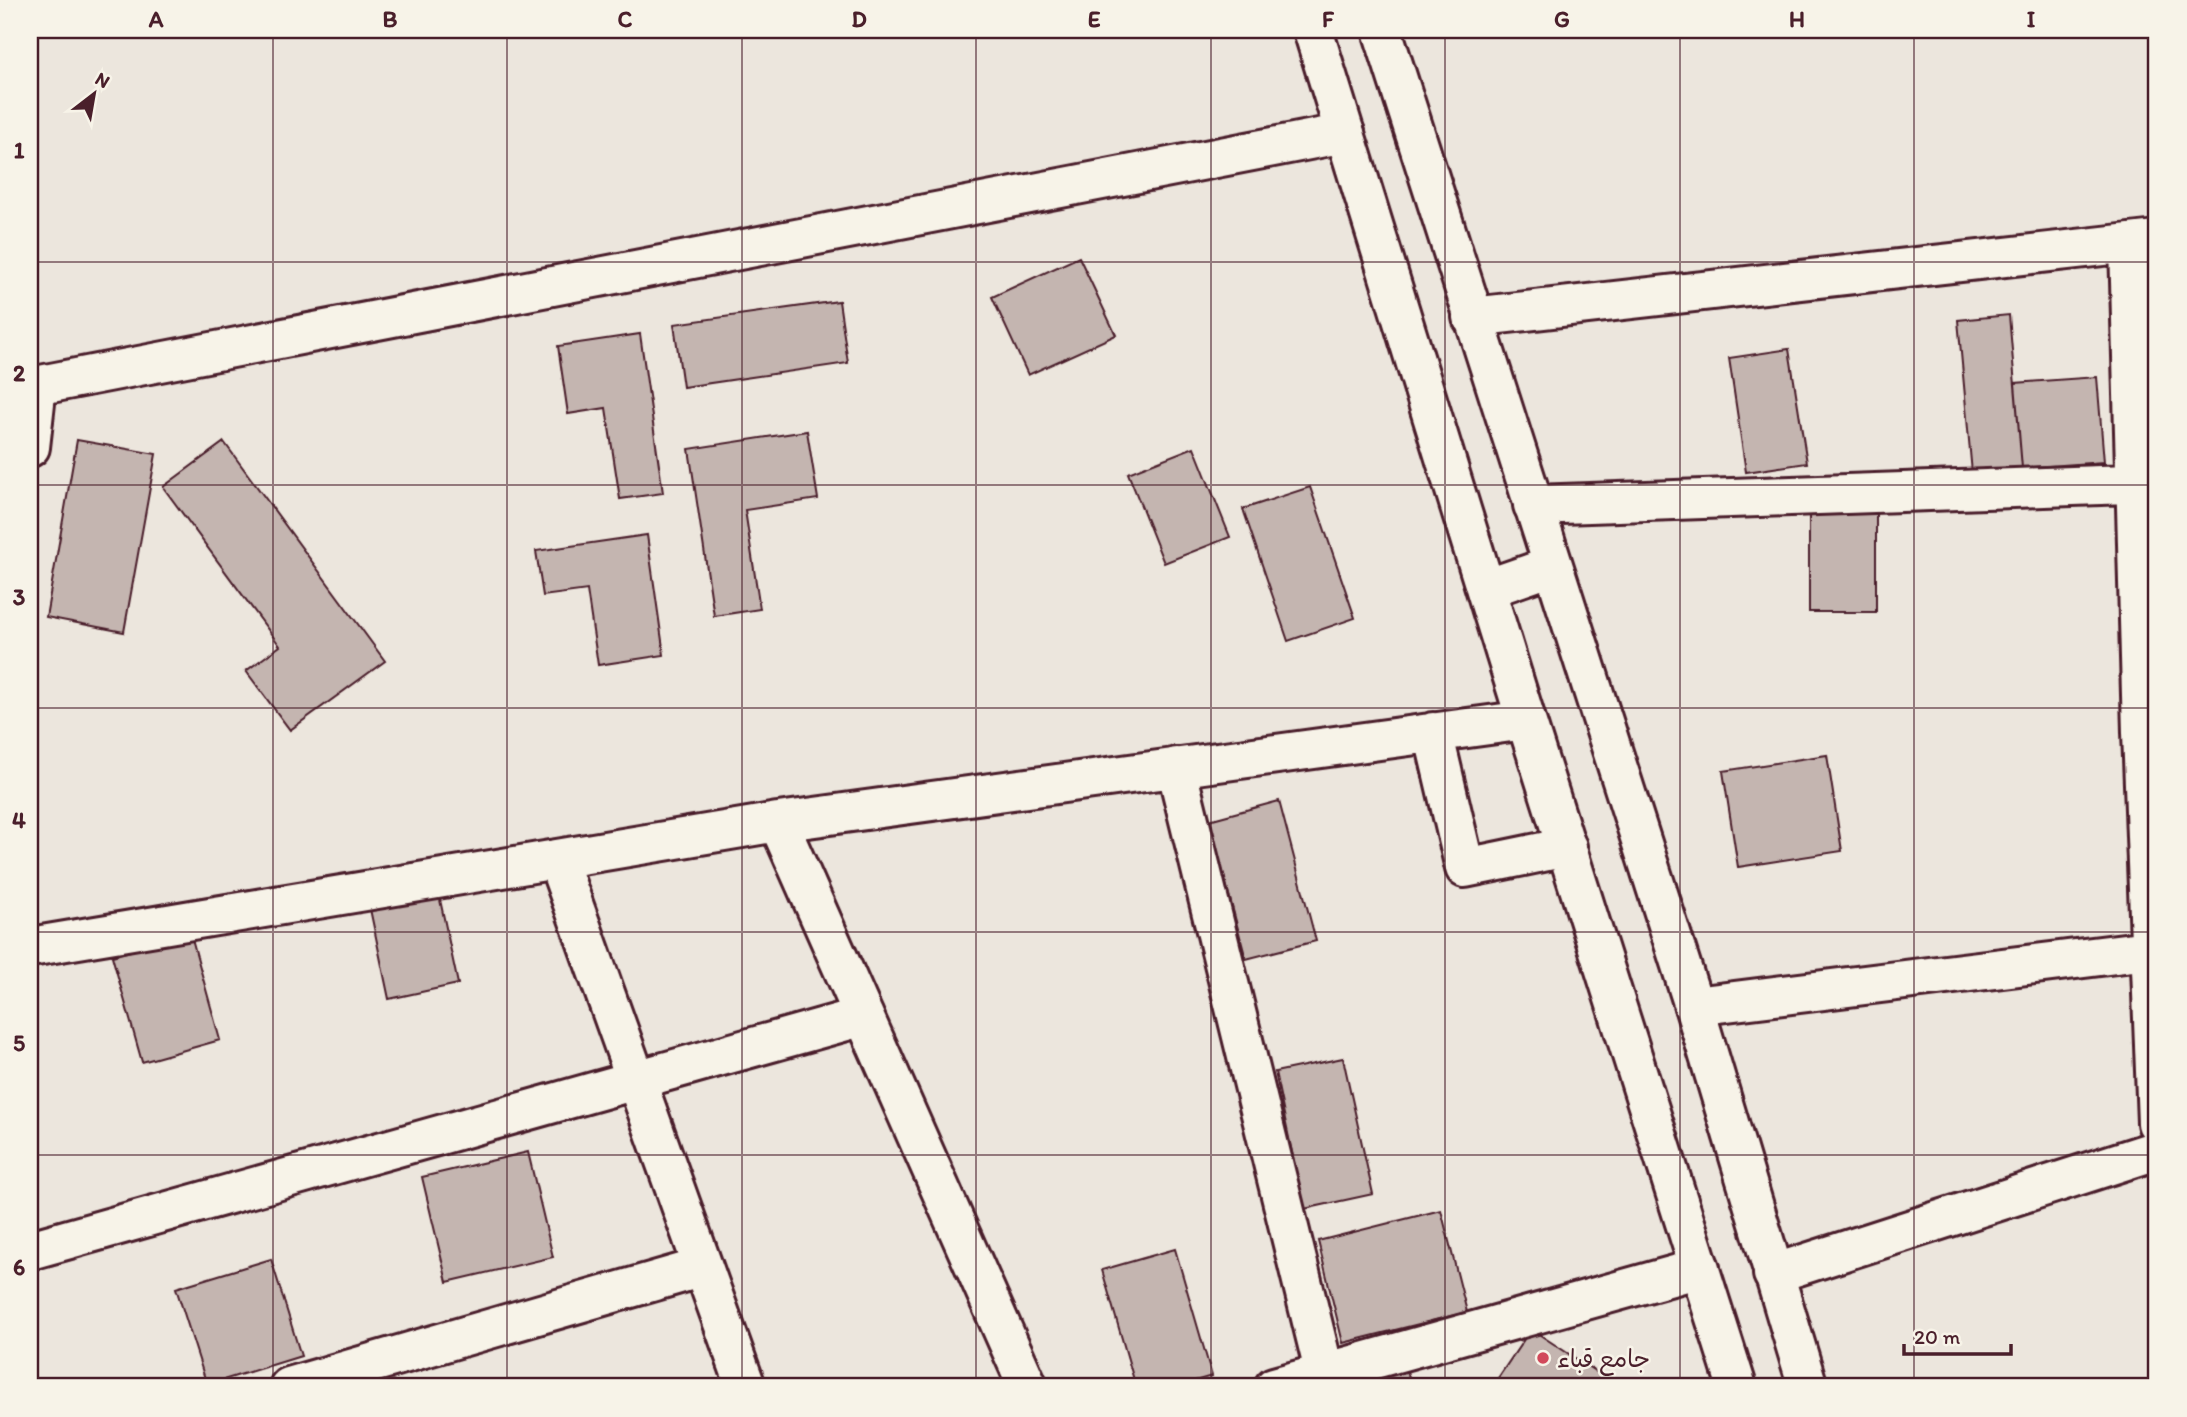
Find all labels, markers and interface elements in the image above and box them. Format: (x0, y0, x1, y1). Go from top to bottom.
text: A (148, 5, 164, 33)
text: B (383, 5, 398, 33)
text: C (618, 5, 633, 33)
text: D (851, 5, 867, 33)
text: E (1088, 5, 1101, 33)
text: F (1322, 5, 1335, 33)
text: G (1554, 5, 1570, 33)
text: H (1789, 5, 1805, 33)
text: I (2027, 5, 2036, 33)
north arrow (60, 60, 130, 130)
text: N (91, 67, 114, 93)
text: 1 (14, 136, 25, 164)
text: 2 (13, 359, 26, 387)
text: 3 (13, 583, 26, 611)
text: 4 (12, 806, 26, 834)
text: 5 (13, 1029, 25, 1057)
text: 6 (13, 1253, 25, 1281)
scale bar (1904, 1312, 2010, 1356)
text: 20 m (1914, 1324, 1961, 1349)
place label: جامع قباء (1557, 1344, 1650, 1376)
marker: جامع قباء (1535, 1350, 1551, 1366)

